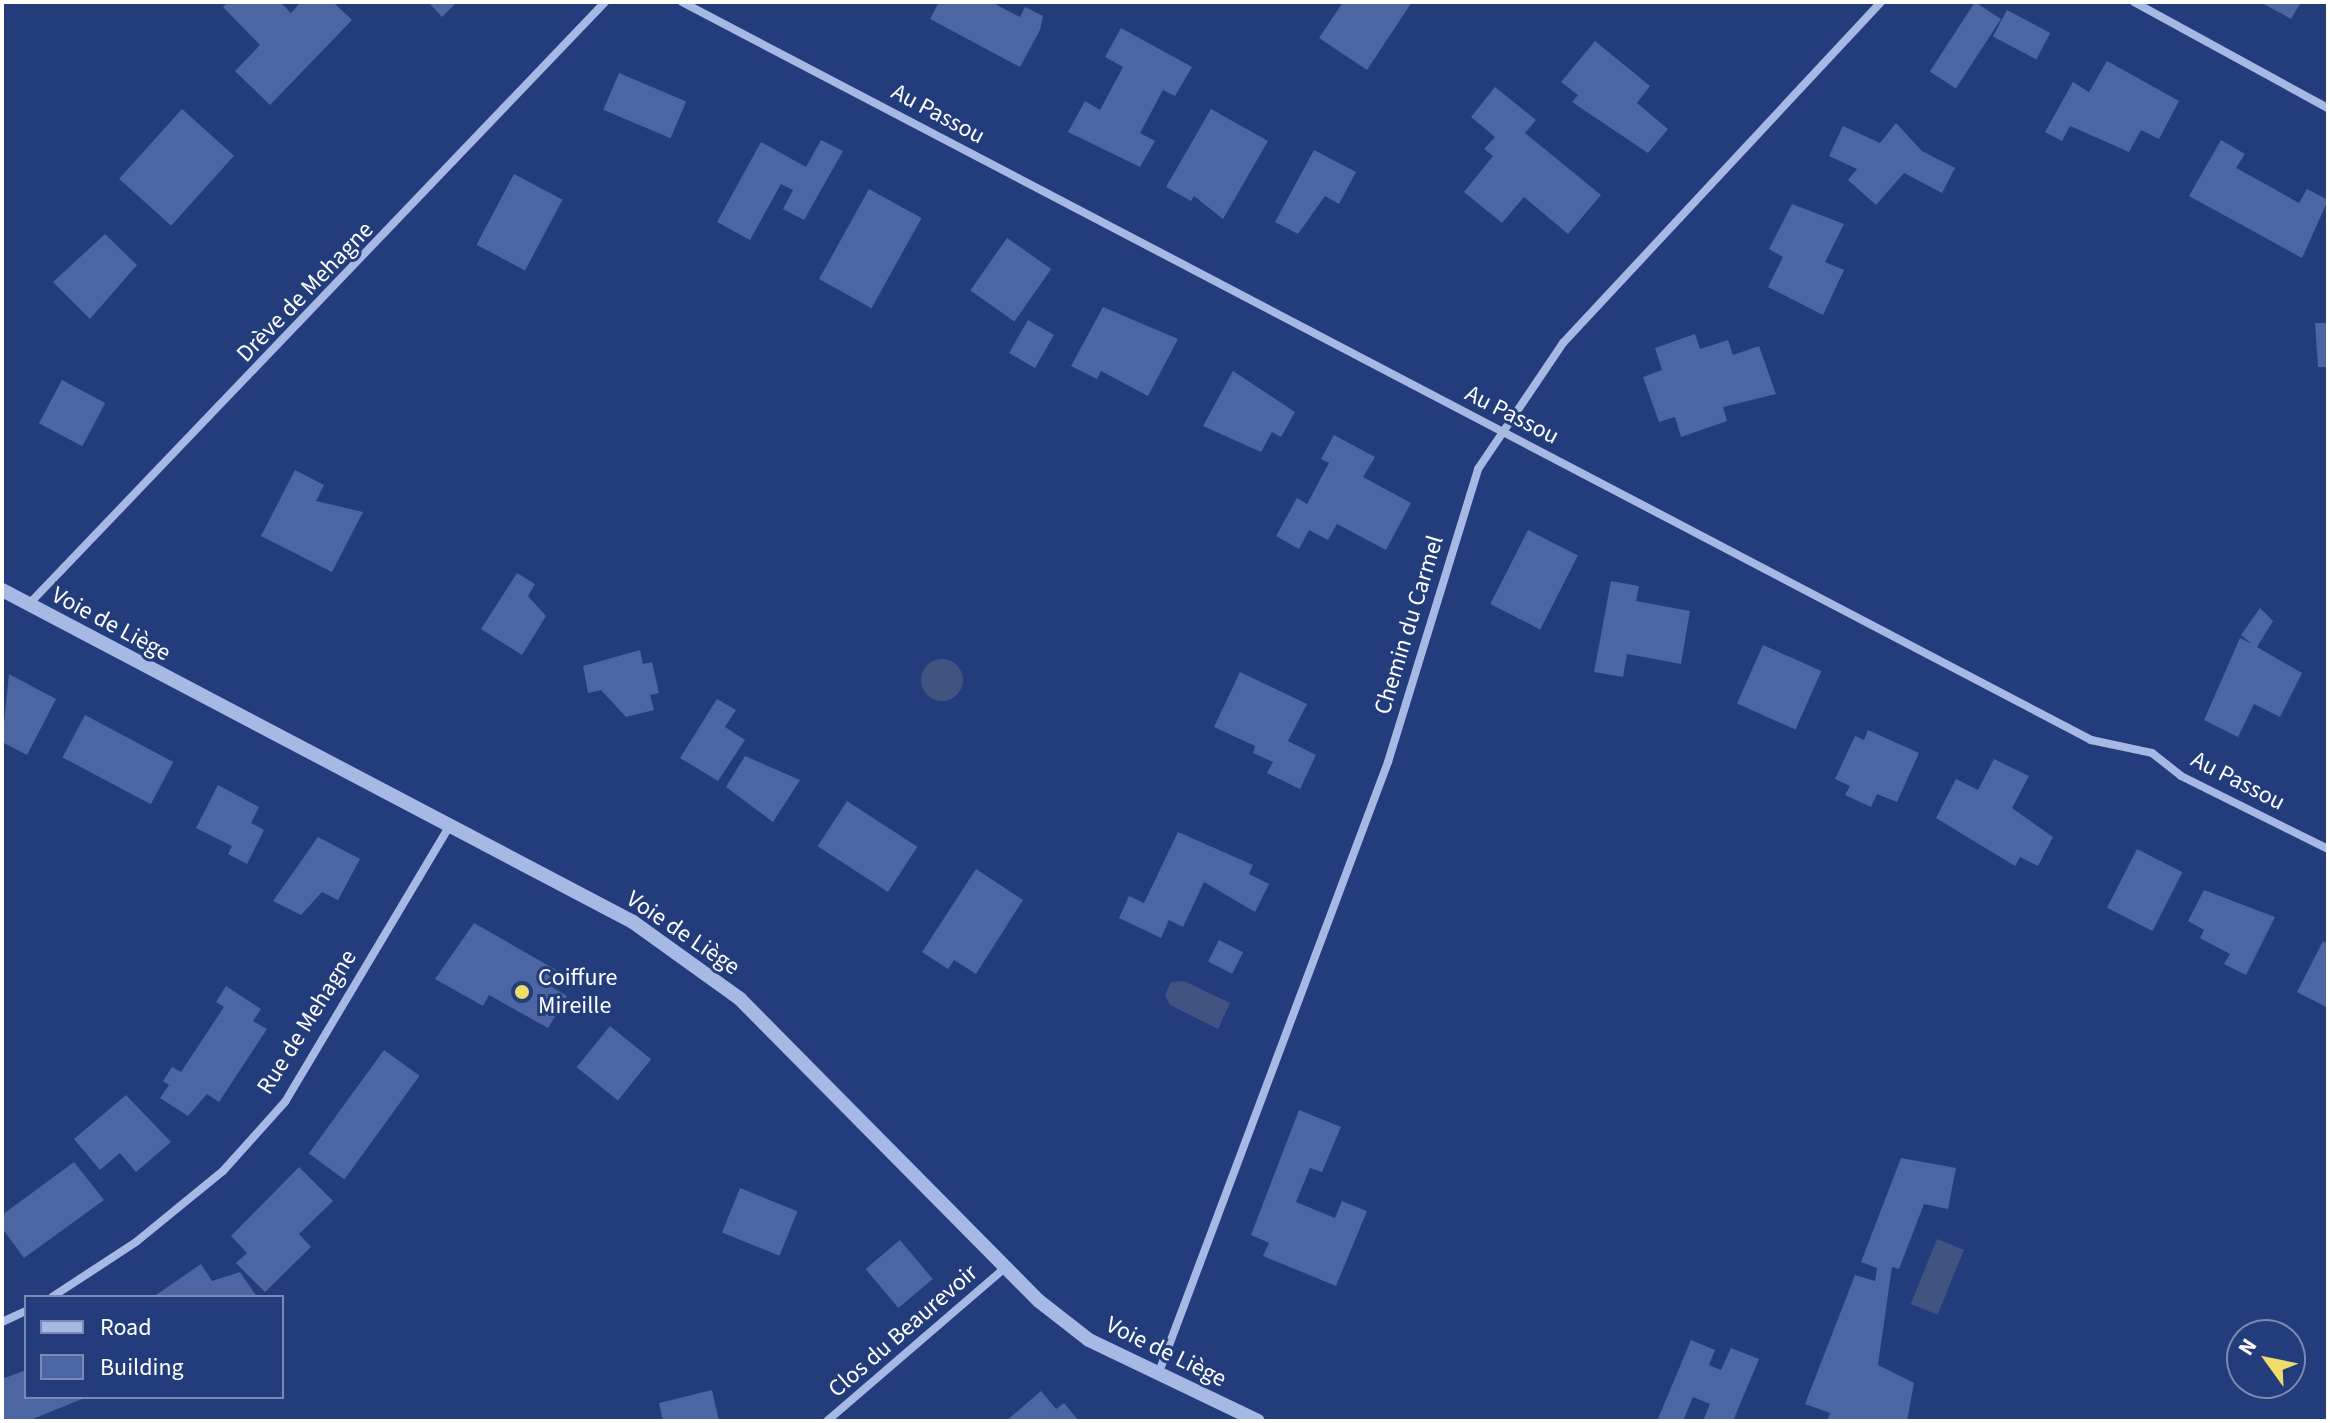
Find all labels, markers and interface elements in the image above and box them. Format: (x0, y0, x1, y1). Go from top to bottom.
street label: Au Passou (886, 77, 990, 151)
street label: Drève de Mehagne (231, 216, 379, 368)
street label: Au Passou (1460, 379, 1564, 451)
street label: Chemin du Carmel (1368, 532, 1450, 718)
street label: Voie de Liège (47, 581, 175, 667)
street label: Au Passou (2186, 745, 2290, 817)
street label: Voie de Liège (621, 885, 745, 981)
street label: Rue de Mehagne (251, 944, 363, 1100)
place label: Coiffure Mireille (538, 964, 618, 1020)
marker: Coiffure Mireille (513, 983, 531, 1001)
street label: Clos du Beaurevoir (823, 1258, 983, 1404)
legend (24, 1295, 284, 1399)
text: Road (100, 1310, 152, 1345)
street label: Voie de Liège (1101, 1310, 1231, 1394)
north arrow (2226, 1319, 2306, 1399)
text: N (2230, 1332, 2265, 1362)
text: Building (100, 1350, 184, 1385)

